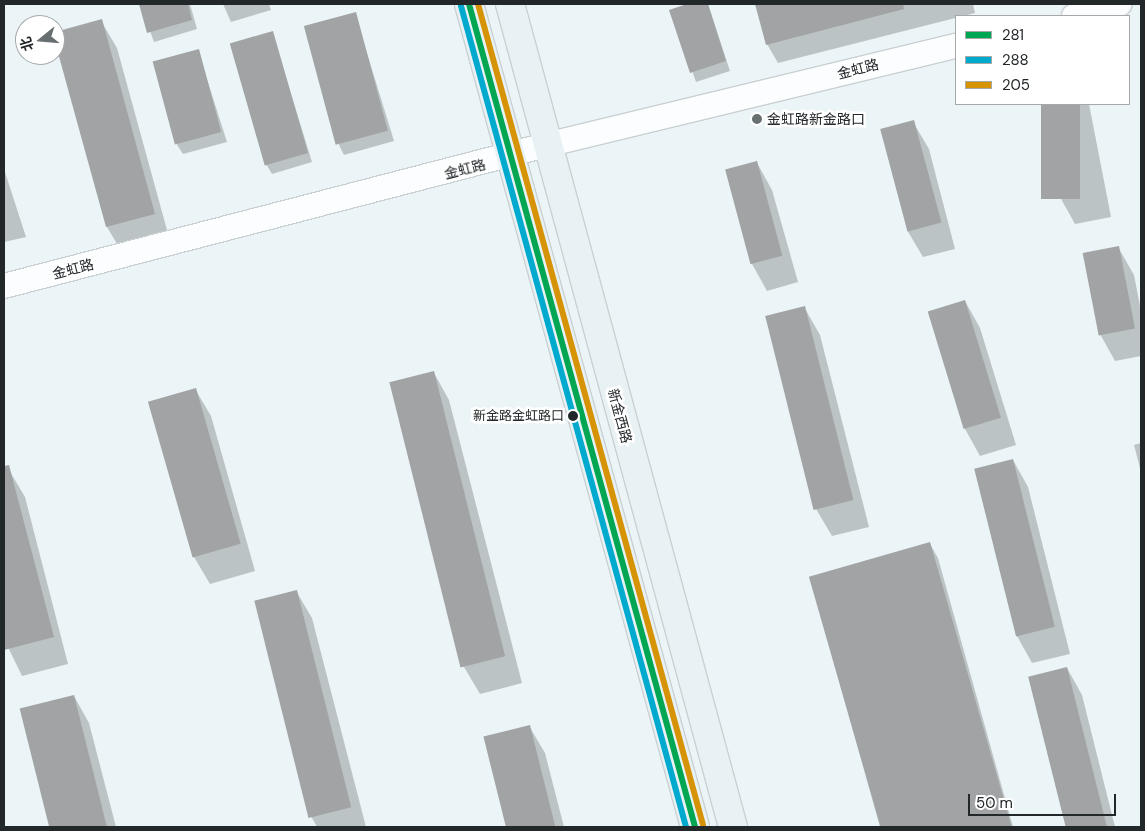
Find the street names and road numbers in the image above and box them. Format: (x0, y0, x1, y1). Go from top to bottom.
street label: 金虹路 (836, 56, 880, 82)
street label: 金虹路 (443, 156, 487, 182)
street label: 金虹路 (51, 256, 95, 282)
street label: 新金西路 (605, 387, 635, 445)

